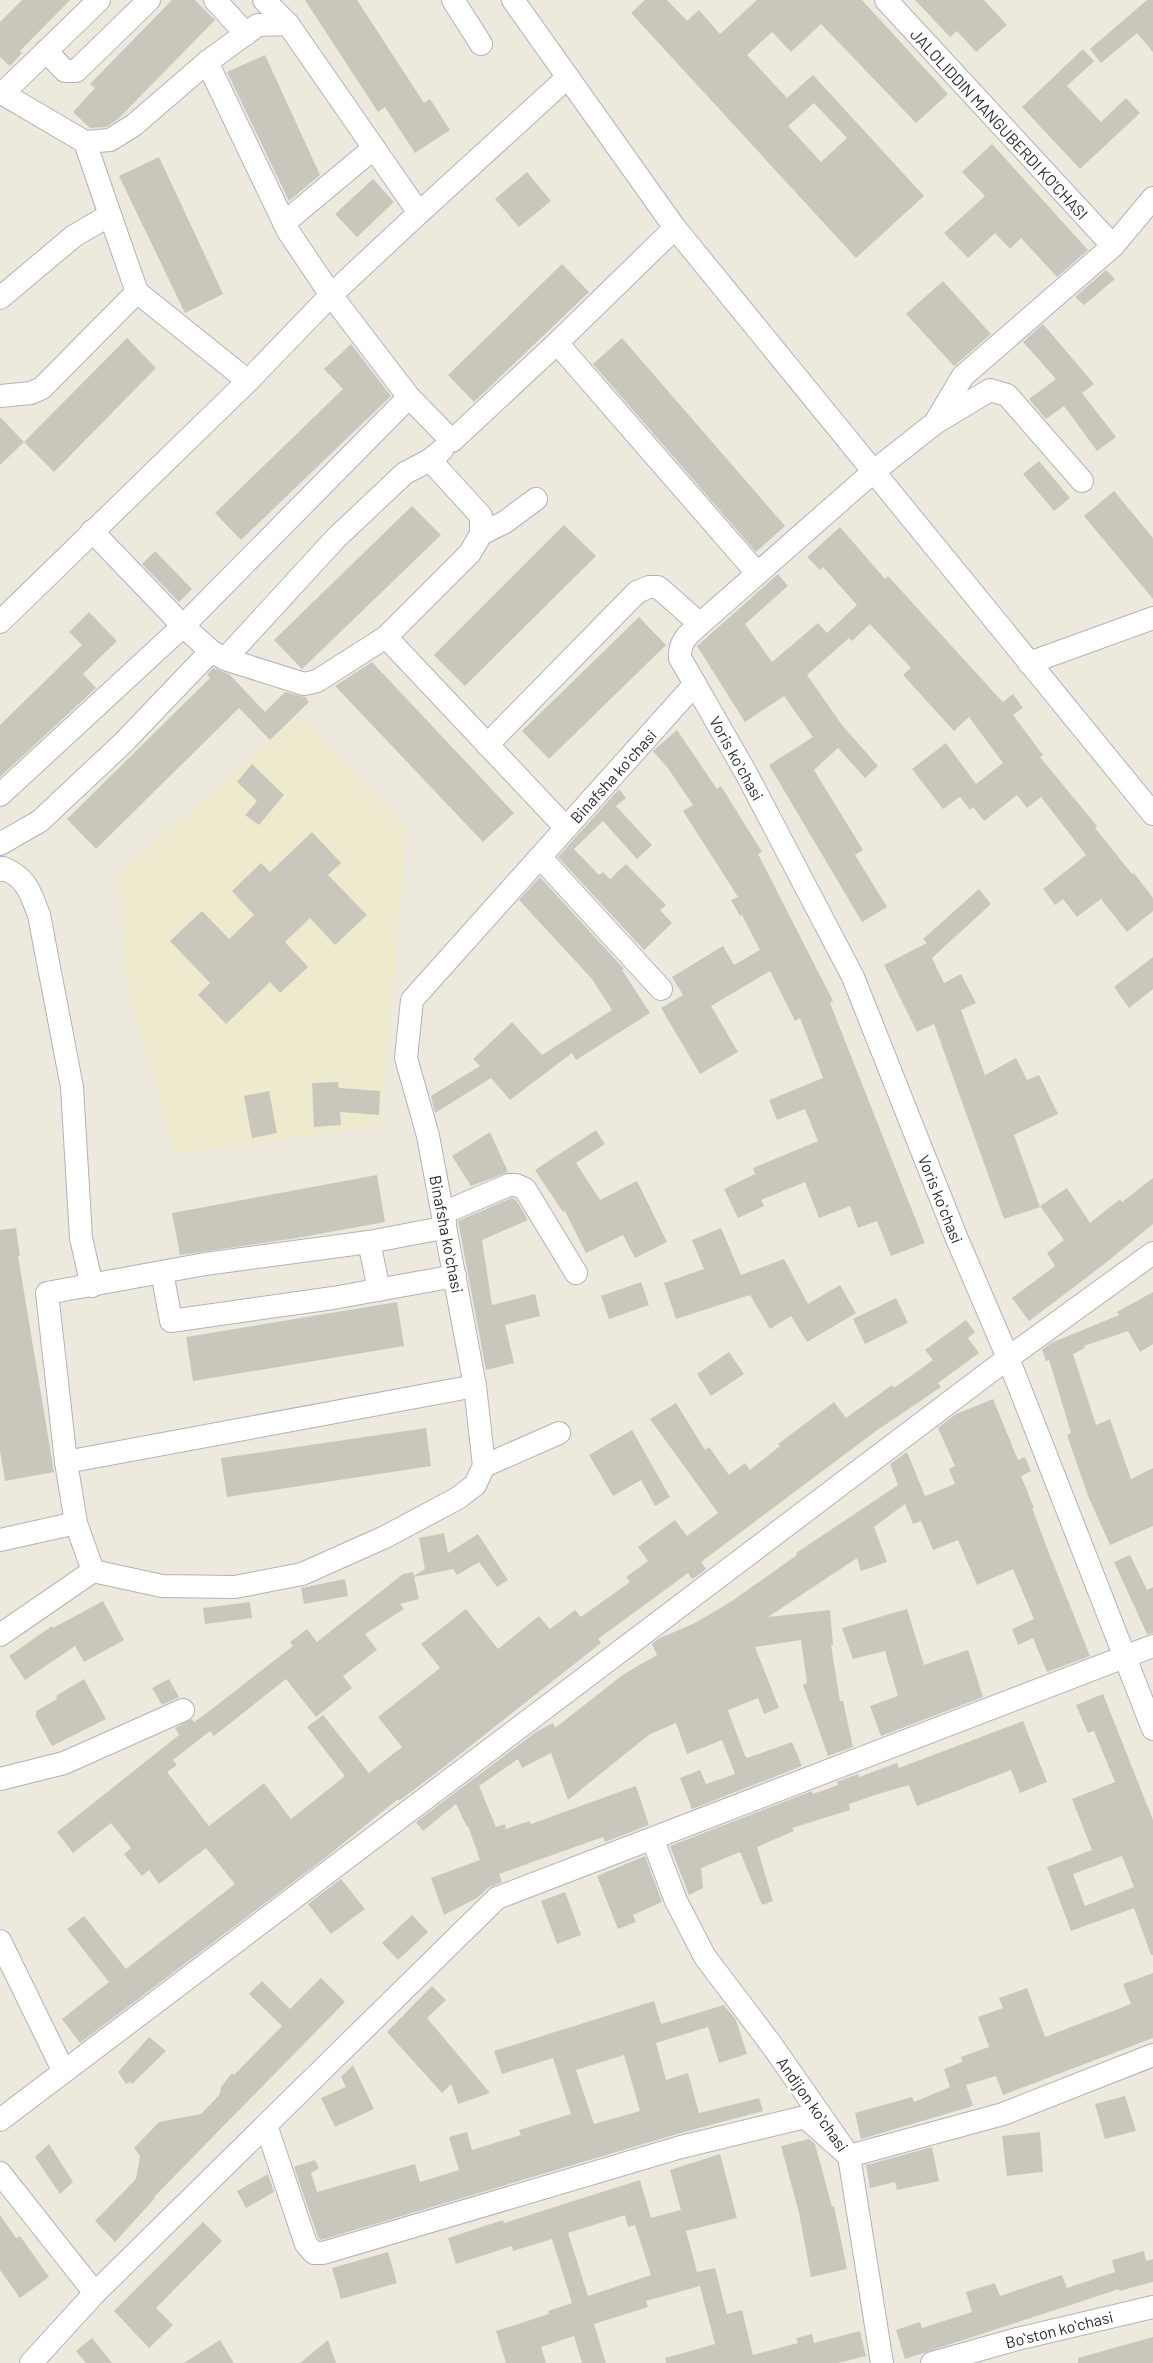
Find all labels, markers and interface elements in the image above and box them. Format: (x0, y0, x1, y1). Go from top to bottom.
street label: JALOLIDDIN MANGUBERDI KO'CHASI (907, 24, 1093, 223)
street label: Voris koʻchasi (706, 712, 768, 804)
street label: Binafsha koʻchasi (566, 725, 660, 827)
street label: Voris koʻchasi (915, 1152, 967, 1246)
street label: Binafsha koʻchasi (426, 1174, 468, 1294)
street label: Andijon koʻchasi (773, 2053, 853, 2155)
street label: Boʻston koʻchasi (1003, 2306, 1115, 2352)

